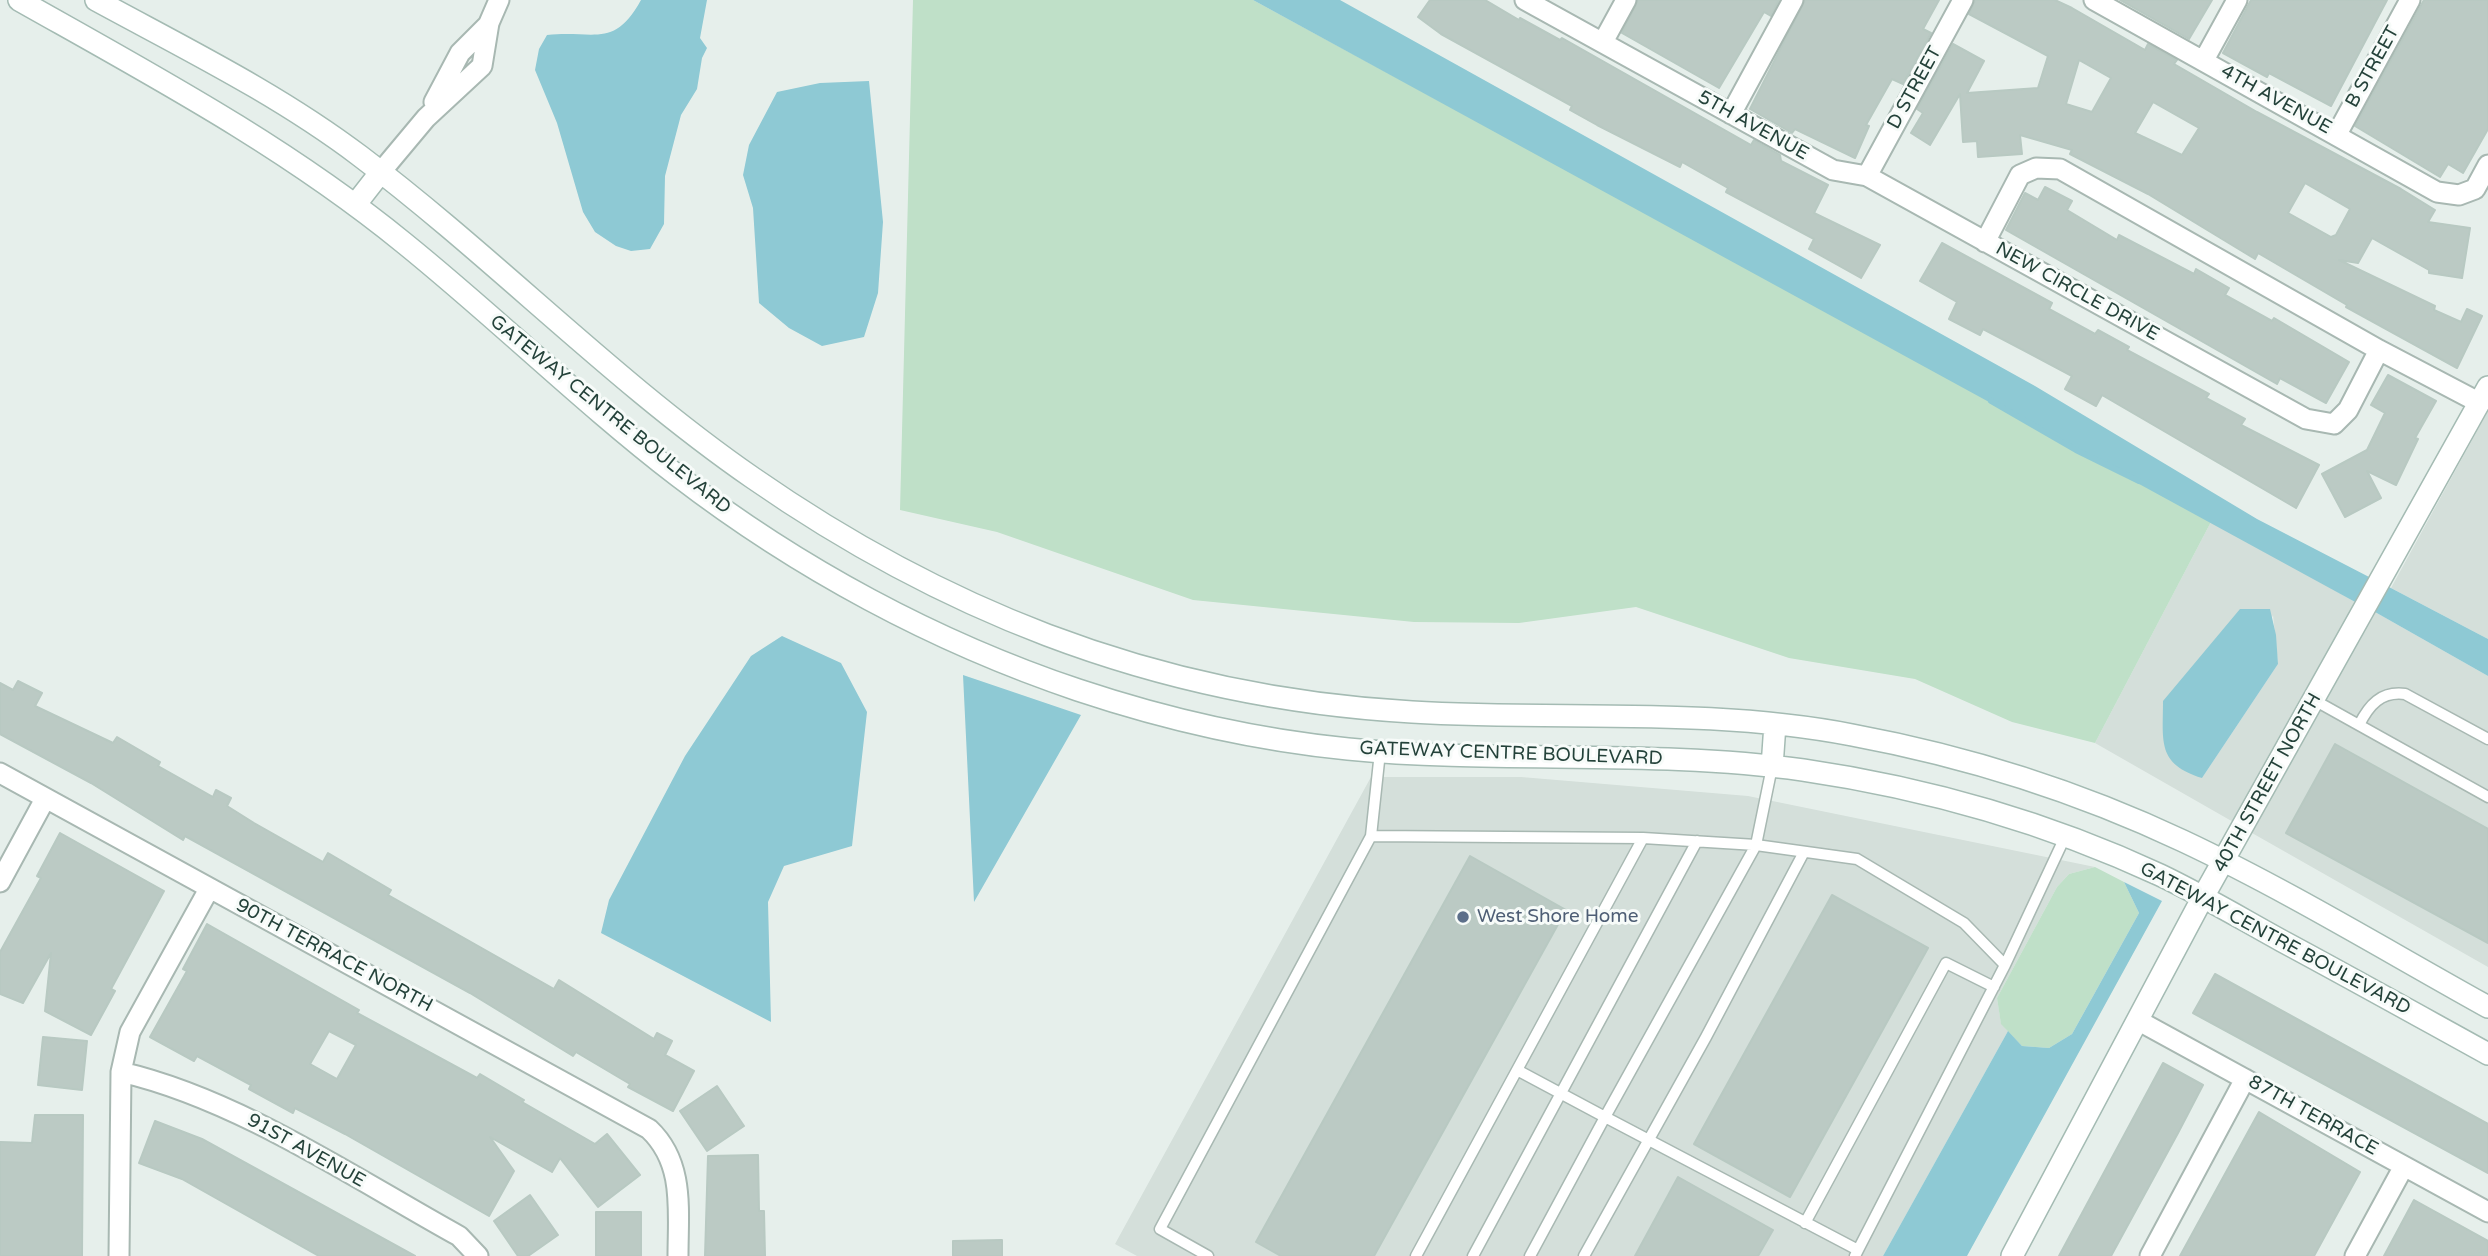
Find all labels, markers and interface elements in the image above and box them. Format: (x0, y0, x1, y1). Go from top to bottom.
street label: B STREET (2341, 22, 2405, 112)
street label: D STREET (1883, 43, 1947, 133)
street label: 4TH AVENUE (2217, 60, 2335, 140)
street label: 5TH AVENUE (1694, 86, 1812, 166)
street label: NEW CIRCLE DRIVE (1991, 238, 2163, 346)
street label: GATEWAY CENTRE BOULEVARD (485, 311, 735, 519)
street label: 40TH STREET NORTH (2209, 689, 2327, 877)
street label: GATEWAY CENTRE BOULEVARD (1359, 737, 1663, 771)
street label: GATEWAY CENTRE BOULEVARD (2136, 858, 2414, 1020)
street label: 90TH TERRACE NORTH (232, 894, 436, 1018)
place label: West Shore Home (1477, 906, 1639, 928)
marker: West Shore Home (1455, 909, 1471, 925)
street label: 87TH TERRACE (2244, 1071, 2382, 1161)
street label: 91ST AVENUE (243, 1109, 369, 1193)

